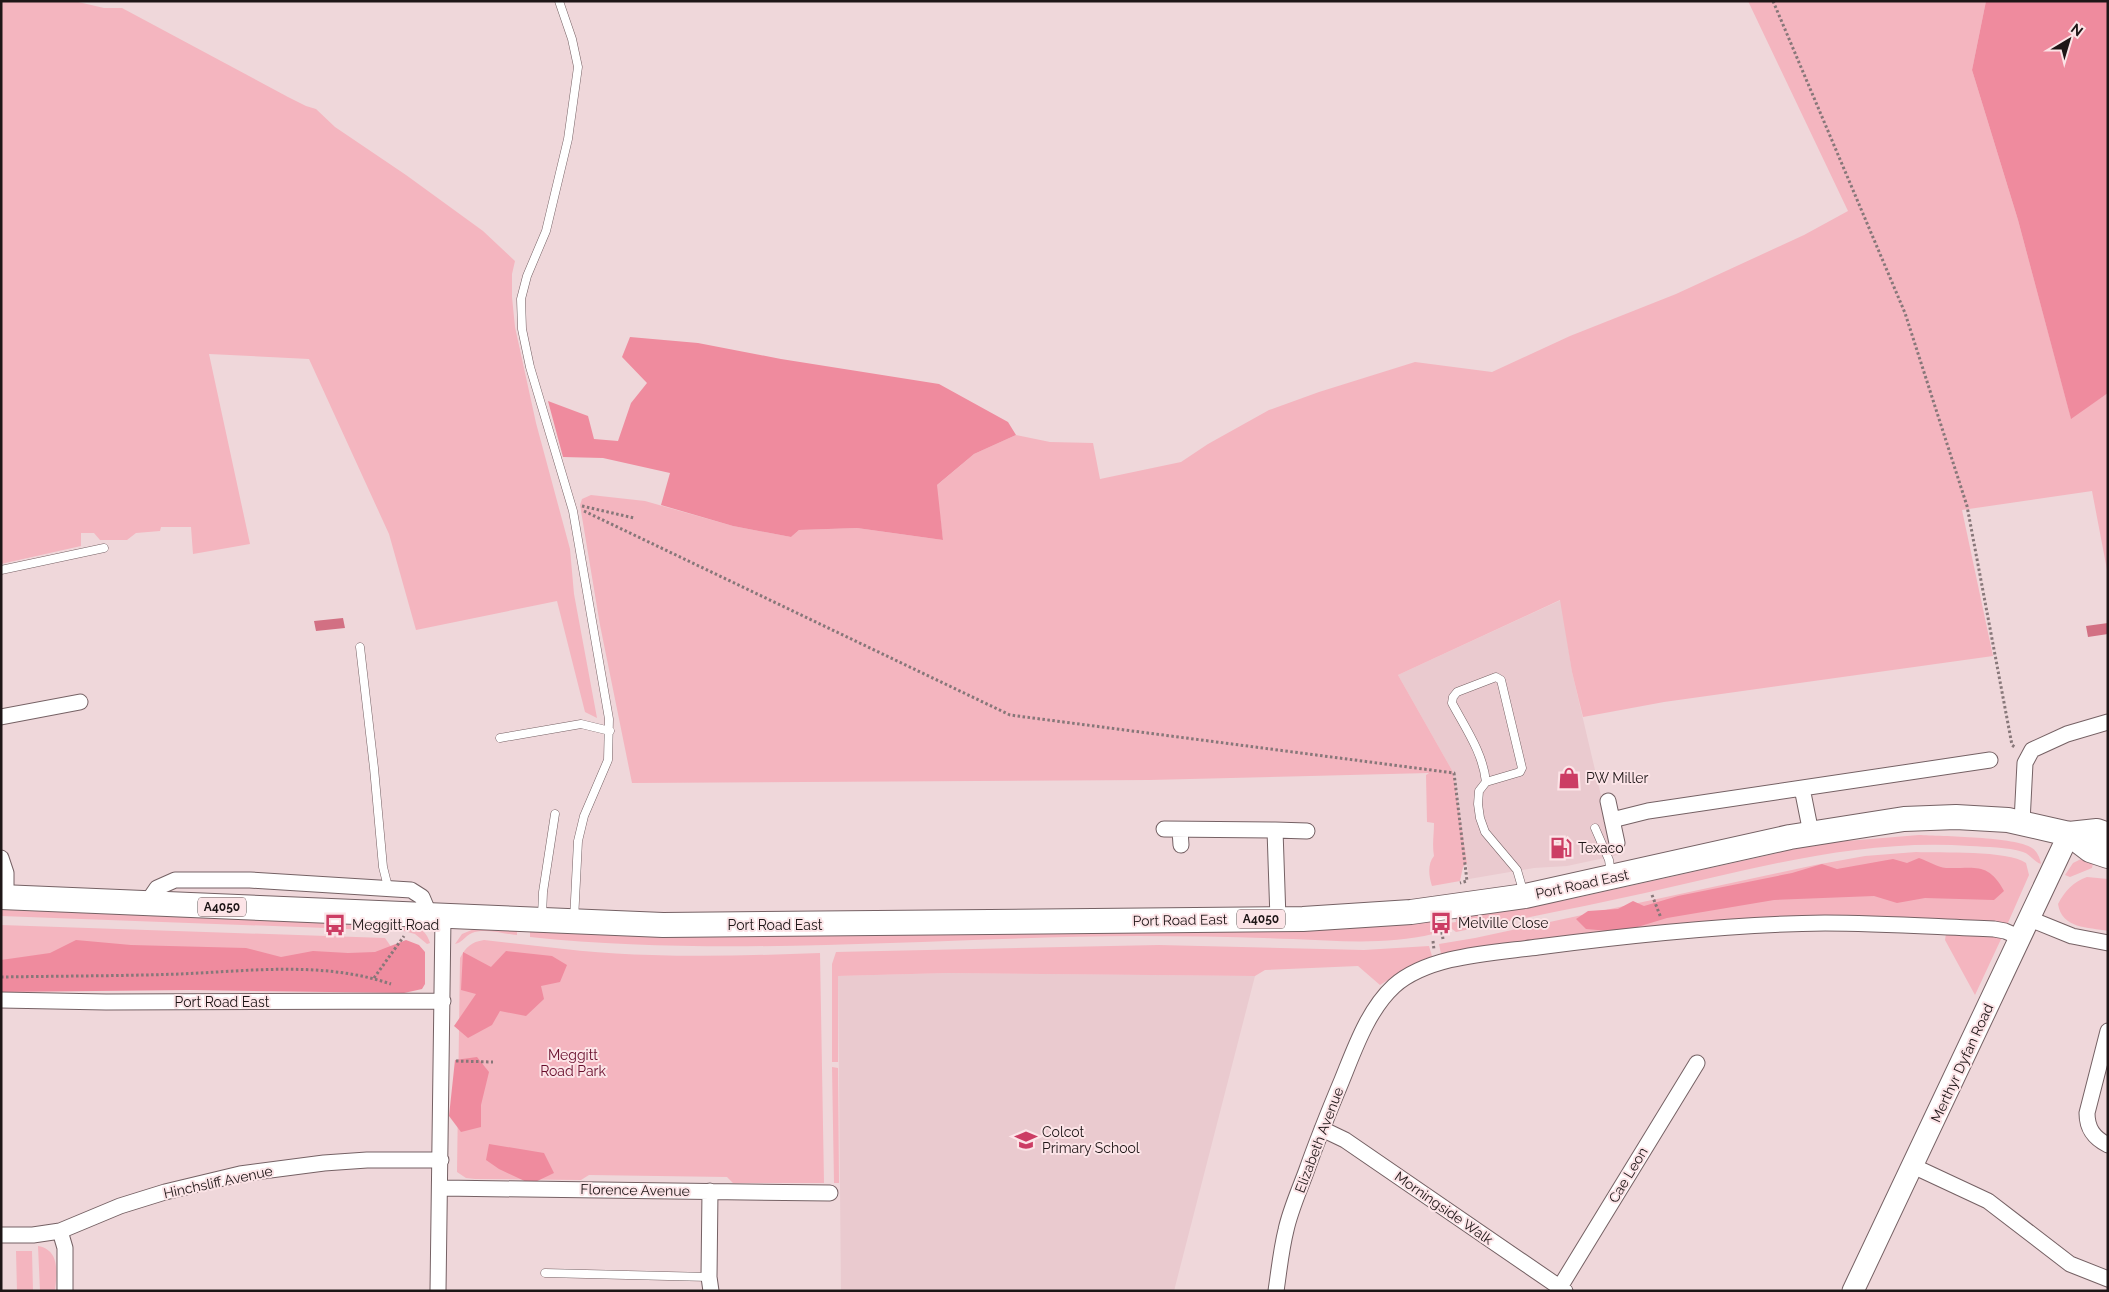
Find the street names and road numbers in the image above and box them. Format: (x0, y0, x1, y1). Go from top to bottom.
street label: Port Road East (1534, 866, 1630, 902)
road number: A4050 (198, 898, 246, 916)
road number: A4050 (1237, 910, 1285, 929)
street label: Port Road East (1132, 911, 1228, 929)
street label: Port Road East (728, 917, 823, 933)
street label: Port Road East (175, 994, 270, 1010)
street label: Merthyr Dyfan Road (1928, 1001, 1996, 1125)
street label: Elizabeth Avenue (1291, 1085, 1347, 1195)
street label: Cae Leon (1605, 1144, 1651, 1206)
street label: Hinchsliff Avenue (162, 1163, 274, 1201)
street label: Morningside Walk (1392, 1168, 1497, 1248)
street label: Florence Avenue (580, 1181, 690, 1199)

